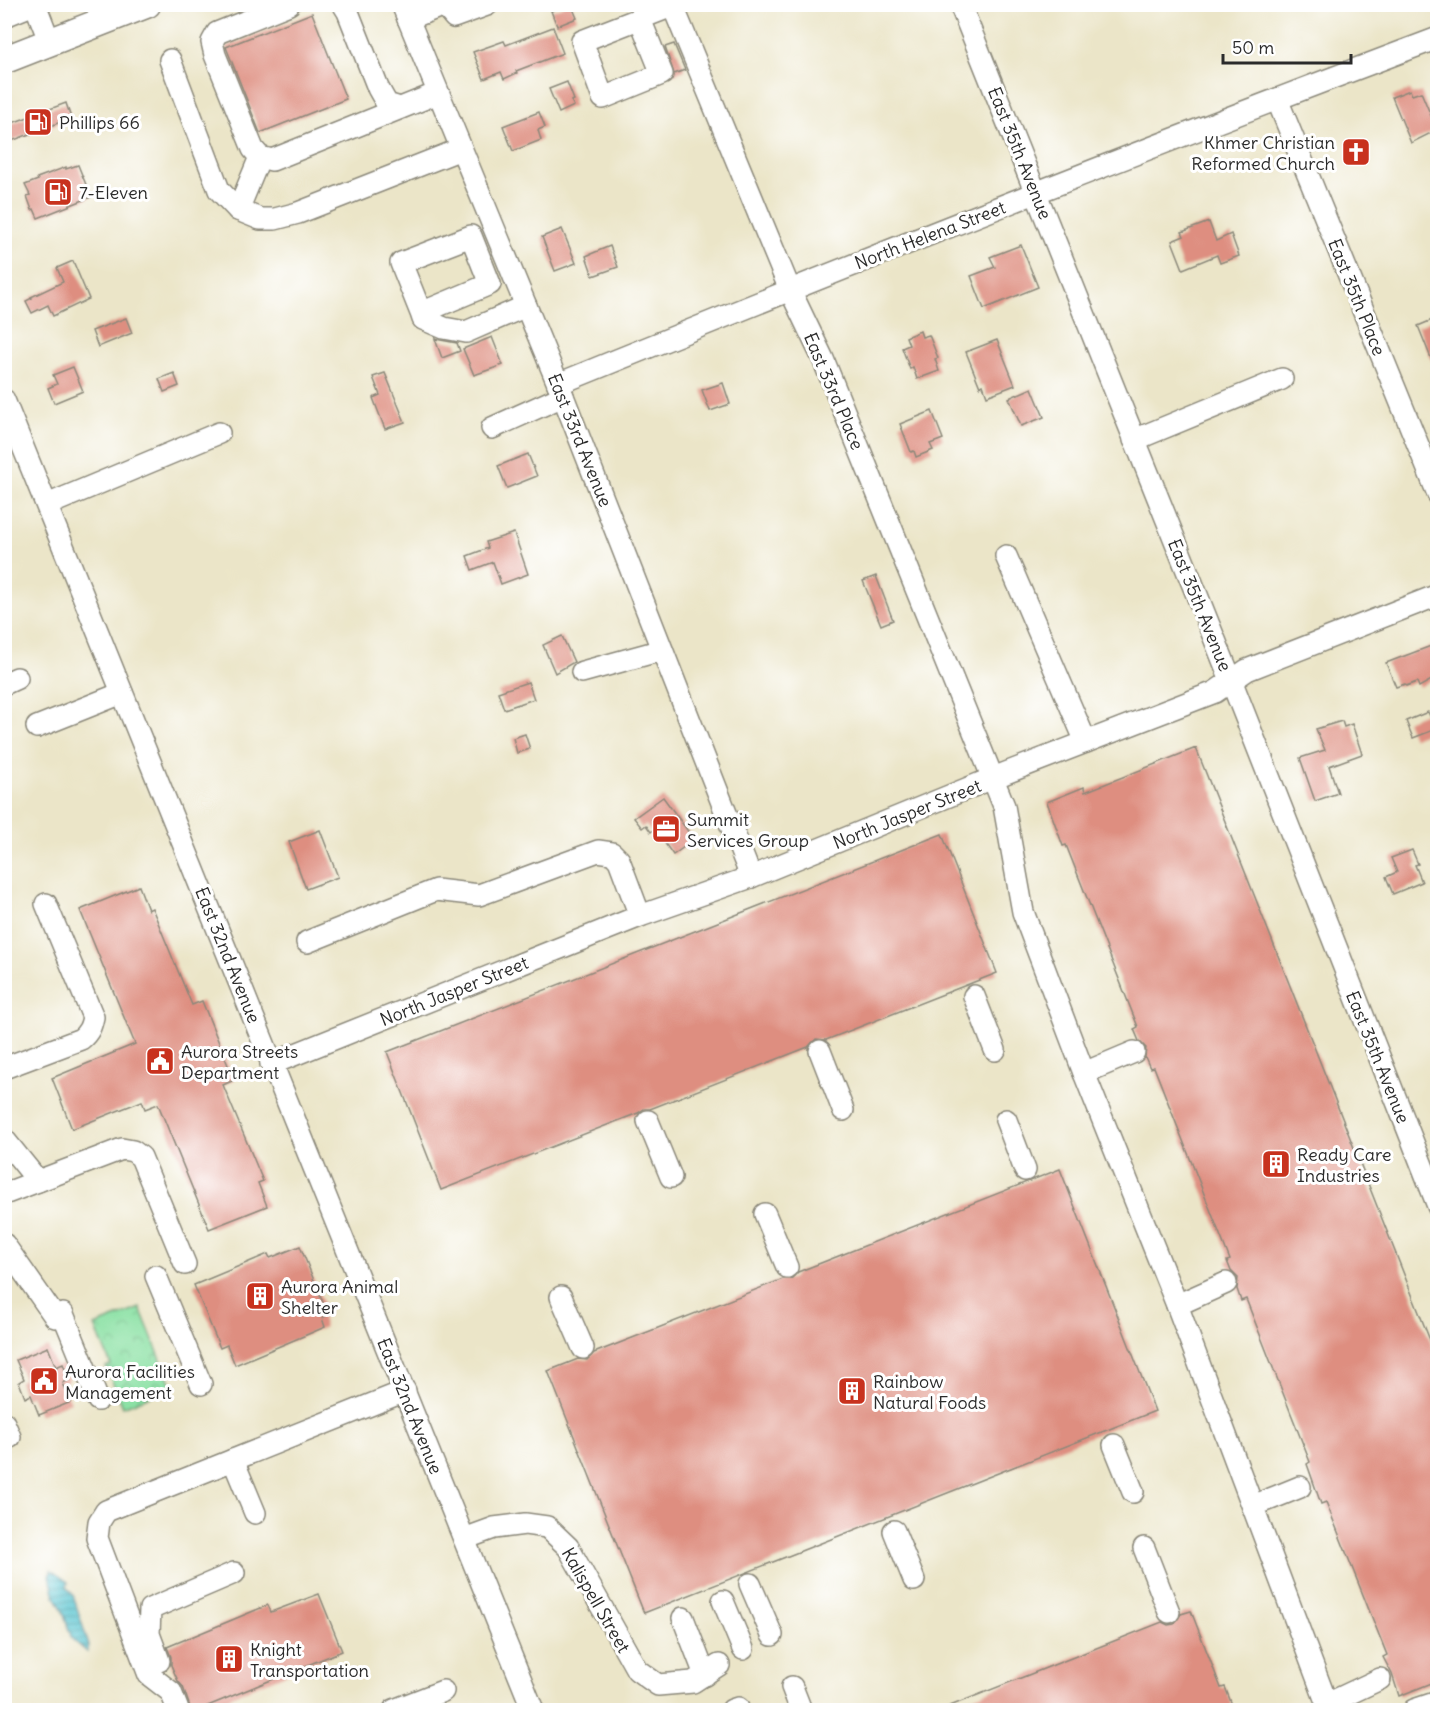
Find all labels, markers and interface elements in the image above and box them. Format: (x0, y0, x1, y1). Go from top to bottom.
scale bar (1223, 27, 1350, 65)
text: 50 m (1232, 36, 1274, 59)
street label: East 35th Avenue (983, 83, 1057, 223)
fuel station icon: Phillips 66 (22, 106, 54, 138)
place label: Phillips 66 (59, 111, 140, 134)
place label: Khmer Christian Reformed Church (1191, 131, 1335, 175)
church icon: Khmer Christian Reformed Church (1340, 136, 1372, 168)
fuel station icon: 7-Eleven (42, 176, 74, 208)
place label: 7-Eleven (79, 181, 148, 204)
street label: North Helena Street (851, 196, 1009, 274)
street label: East 35th Place (1323, 235, 1391, 359)
street label: East 33rd Place (799, 329, 869, 453)
street label: East 33rd Avenue (543, 370, 617, 510)
street label: East 35th Avenue (1163, 535, 1237, 675)
street label: North Jasper Street (830, 774, 984, 854)
place label: Summit Services Group (687, 808, 809, 852)
office icon: Summit Services Group (650, 813, 682, 845)
street label: East 32nd Avenue (190, 884, 266, 1026)
street label: North Jasper Street (377, 951, 531, 1031)
street label: East 35th Avenue (1341, 987, 1415, 1127)
place label: Aurora Streets Department (181, 1040, 298, 1084)
public building icon: Aurora Streets Department (144, 1045, 176, 1077)
place label: Ready Care Industries (1297, 1143, 1392, 1187)
building icon: Ready Care Industries (1260, 1148, 1292, 1180)
place label: Aurora Animal Shelter (281, 1275, 398, 1319)
building icon: Aurora Animal Shelter (244, 1280, 276, 1312)
street label: East 32nd Avenue (372, 1335, 448, 1477)
place label: Aurora Facilities Management (65, 1360, 195, 1404)
public building icon: Aurora Facilities Management (28, 1365, 60, 1397)
place label: Rainbow Natural Foods (873, 1370, 986, 1414)
building icon: Rainbow Natural Foods (836, 1375, 868, 1407)
street label: Kalispell Street (557, 1543, 635, 1657)
place label: Knight Transportation (250, 1638, 369, 1682)
building icon: Knight Transportation (213, 1643, 245, 1675)

